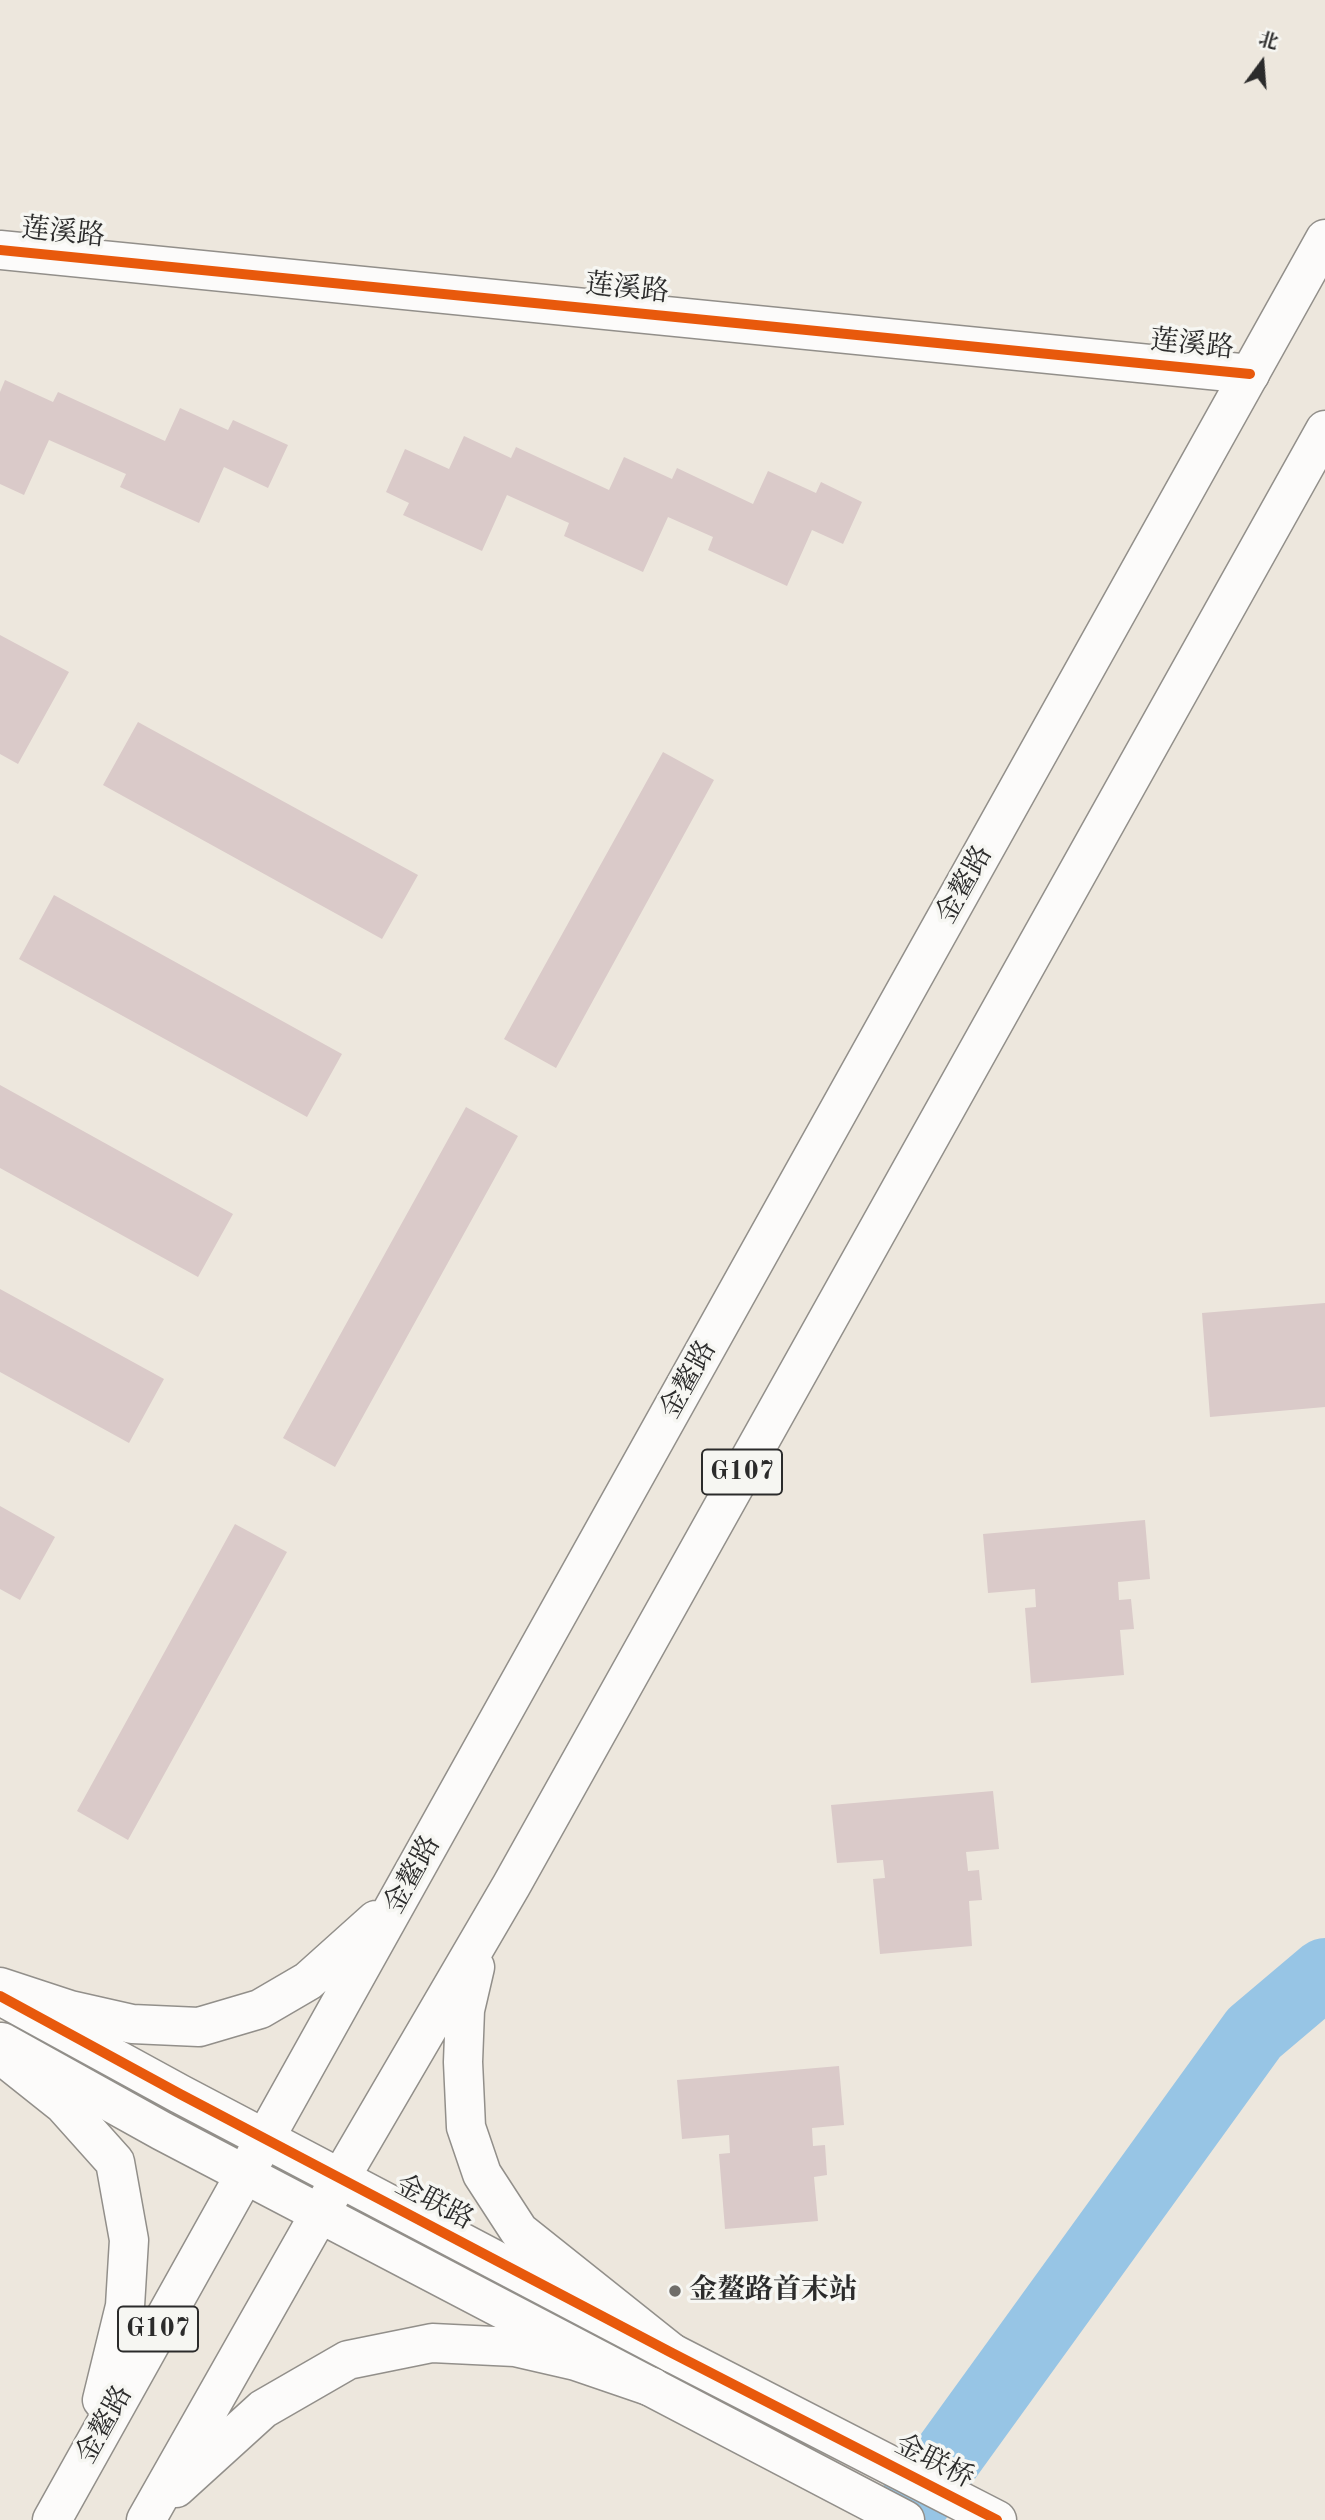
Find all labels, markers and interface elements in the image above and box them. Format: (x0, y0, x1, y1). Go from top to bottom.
north arrow (1227, 28, 1297, 98)
text: 北 (1256, 31, 1280, 54)
street label: 莲溪路 (19, 212, 107, 254)
street label: 莲溪路 (583, 268, 671, 310)
street label: 莲溪路 (1148, 324, 1236, 366)
street label: 金鳌路 (930, 840, 1000, 930)
street label: 金鳌路 (654, 1335, 724, 1425)
road number: G107 (702, 1450, 782, 1494)
street label: 金鳌路 (378, 1830, 448, 1920)
street label: 金联路 (389, 2168, 479, 2238)
place label: 金鳌路首末站 (689, 2274, 857, 2308)
marker: 金鳌路首末站 (667, 2283, 683, 2299)
road number: G107 (118, 2306, 198, 2352)
street label: 金鳌路 (70, 2380, 140, 2470)
street label: 金联桥 (889, 2428, 979, 2496)

